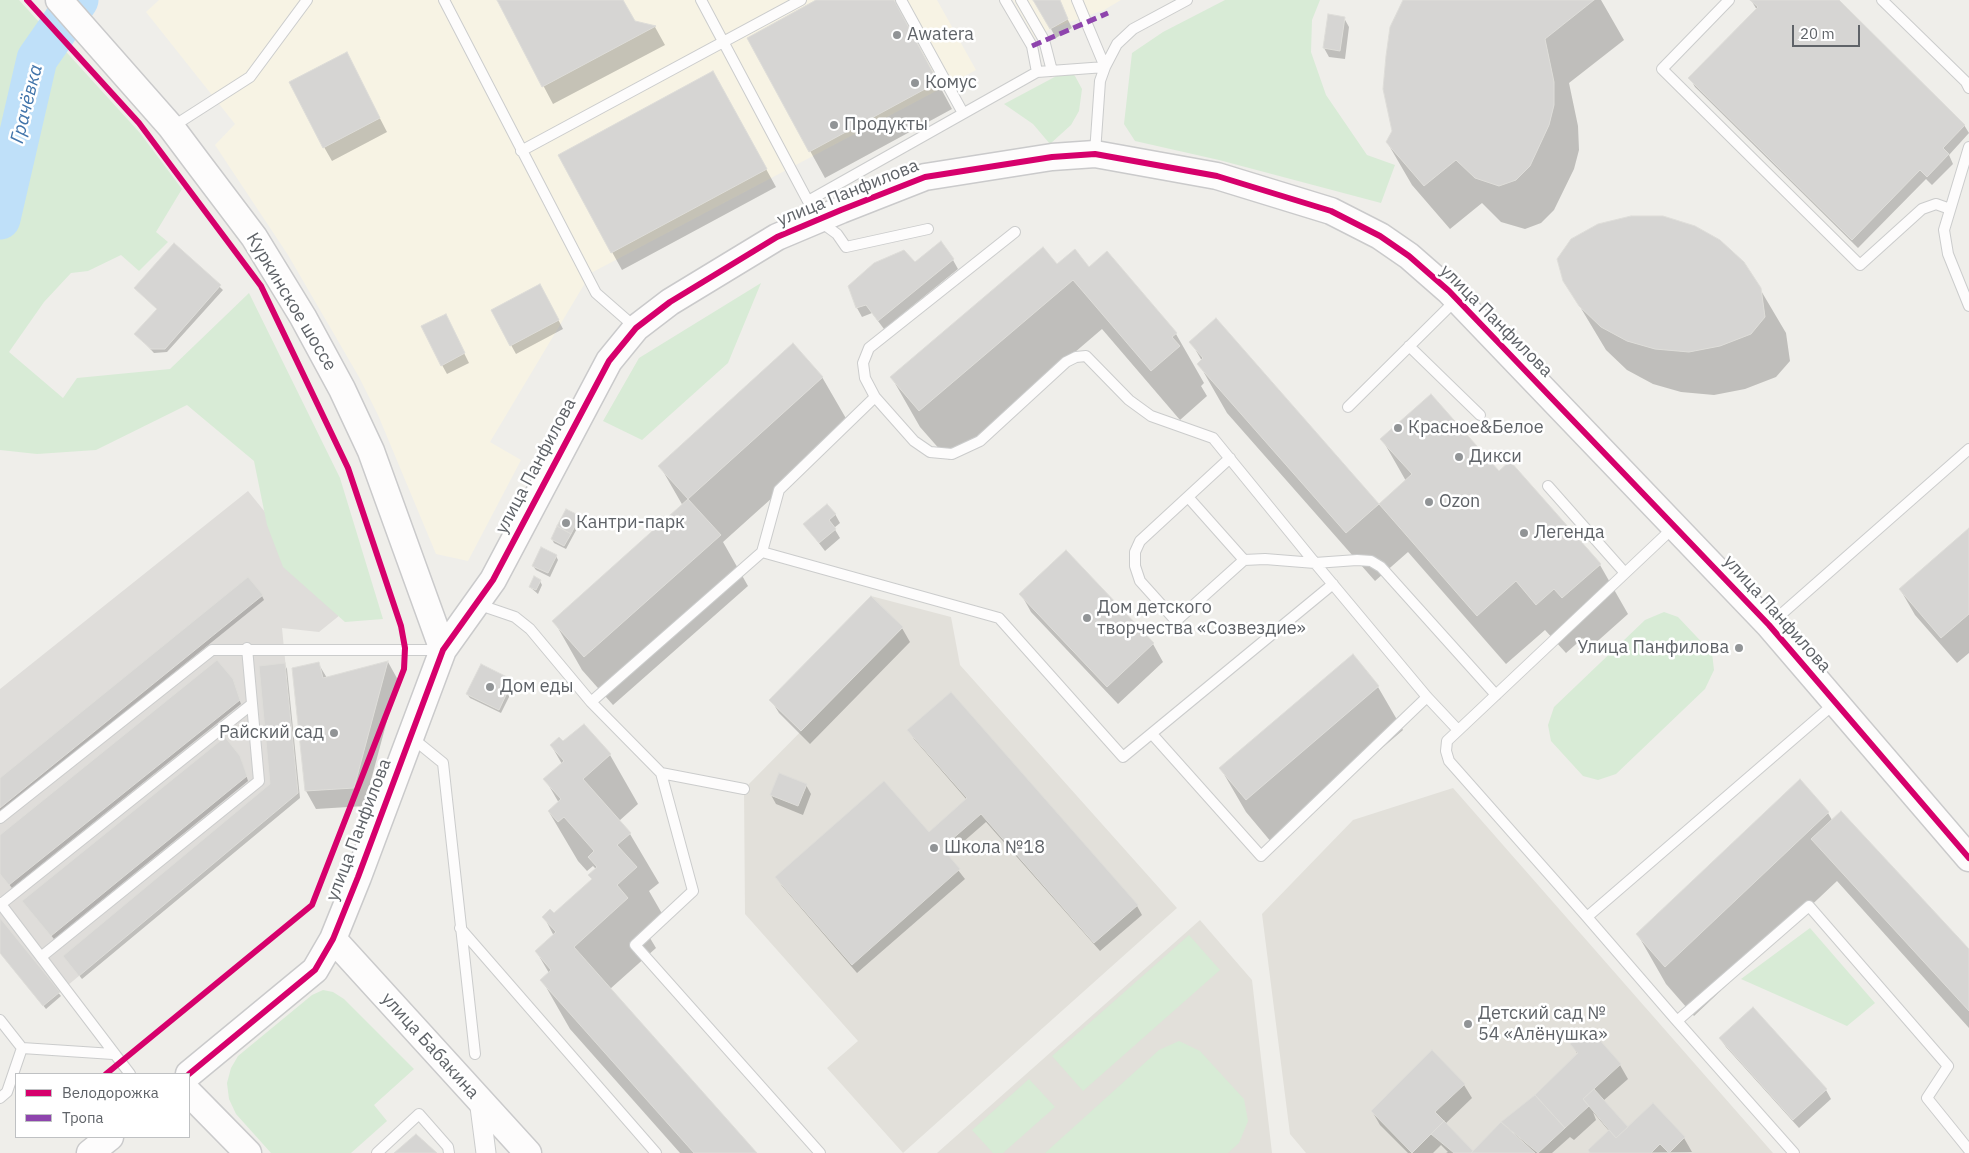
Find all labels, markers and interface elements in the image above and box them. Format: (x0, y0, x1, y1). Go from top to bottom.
scale bar (1794, 15, 1862, 47)
place label: Awatera (907, 24, 974, 46)
text: 20 m (1800, 24, 1835, 43)
marker: Awatera (891, 29, 903, 41)
water label: Грачёвка (6, 62, 48, 146)
place label: Комус (925, 72, 977, 94)
marker: Комус (909, 77, 921, 89)
place label: Продукты (844, 114, 928, 136)
marker: Продукты (828, 119, 840, 131)
street label: улица Панфилова (774, 155, 922, 231)
street label: Куркинское шоссе (241, 229, 341, 375)
street label: улица Панфилова (1435, 260, 1557, 382)
street label: улица Панфилова (491, 394, 581, 538)
place label: Красное&Белое (1408, 417, 1544, 439)
marker: Красное&Белое (1392, 422, 1404, 434)
place label: Дикси (1469, 446, 1522, 468)
marker: Дикси (1453, 451, 1465, 463)
place label: Ozon (1439, 491, 1480, 513)
marker: Ozon (1423, 496, 1435, 508)
place label: Кантри-парк (576, 512, 685, 534)
marker: Кантри-парк (560, 517, 572, 529)
place label: Легенда (1534, 522, 1605, 544)
marker: Легенда (1518, 527, 1530, 539)
street label: улица Панфилова (1719, 551, 1835, 677)
place label: Дом детского творчества «Созвездие» (1097, 597, 1306, 640)
marker: Дом детского творчества «Созвездие» (1081, 612, 1093, 624)
place label: Улица Панфилова (1577, 637, 1729, 659)
marker: Улица Панфилова (1733, 642, 1745, 654)
place label: Дом еды (500, 676, 573, 698)
marker: Дом еды (484, 681, 496, 693)
place label: Райский сад (219, 722, 324, 744)
marker: Райский сад (328, 727, 340, 739)
street label: улица Панфилова (322, 756, 396, 904)
place label: Школа №18 (944, 837, 1045, 859)
marker: Школа №18 (928, 842, 940, 854)
street label: улица Бабакина (377, 988, 483, 1104)
place label: Детский сад № 54 «Алёнушка» (1478, 1003, 1607, 1046)
marker: Детский сад № 54 «Алёнушка» (1462, 1018, 1474, 1030)
legend (15, 1073, 190, 1138)
text: Велодорожка (62, 1083, 159, 1102)
text: Тропа (62, 1108, 104, 1127)

